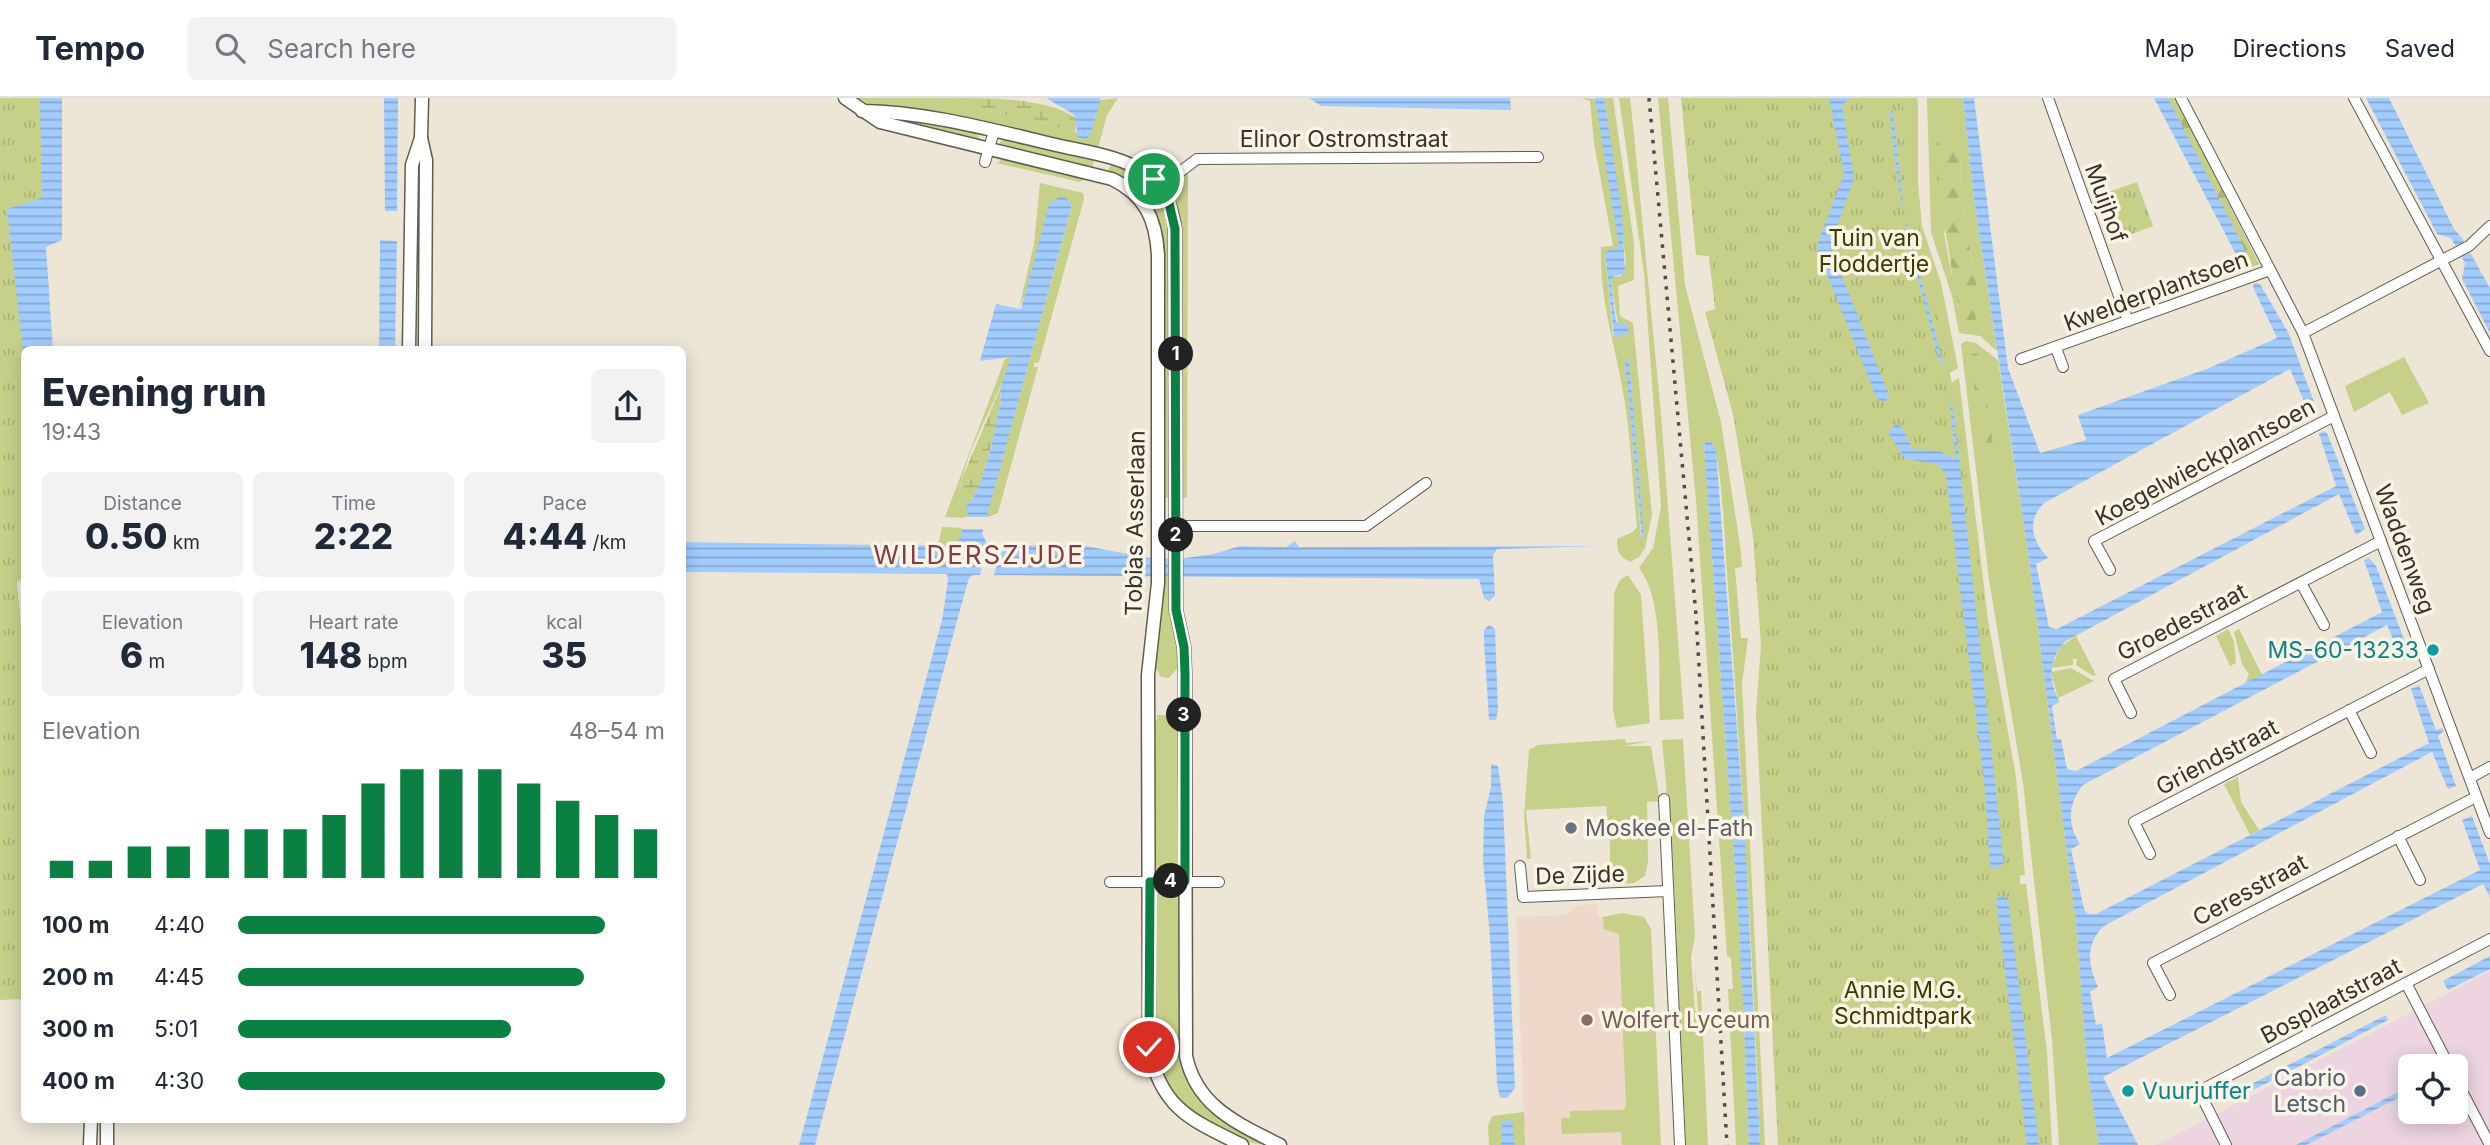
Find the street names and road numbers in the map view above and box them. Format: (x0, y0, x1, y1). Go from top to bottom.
street label: Elinor Ostromstraat (1240, 125, 1449, 153)
street label: Muijhof (2079, 160, 2133, 247)
street label: Kwelderplantsoen (2060, 245, 2252, 337)
street label: Koegelwieckplantsoen (2090, 392, 2320, 532)
street label: Tobias Asserlaan (1119, 430, 1151, 616)
street label: Waddenweg (2369, 481, 2441, 617)
street label: Groedestraat (2112, 577, 2252, 667)
street label: Griendstraat (2151, 713, 2283, 801)
street label: Ceresstraat (2188, 848, 2312, 932)
street label: De Zijde (1535, 859, 1625, 891)
street label: Bosplaatstraat (2256, 952, 2407, 1050)

